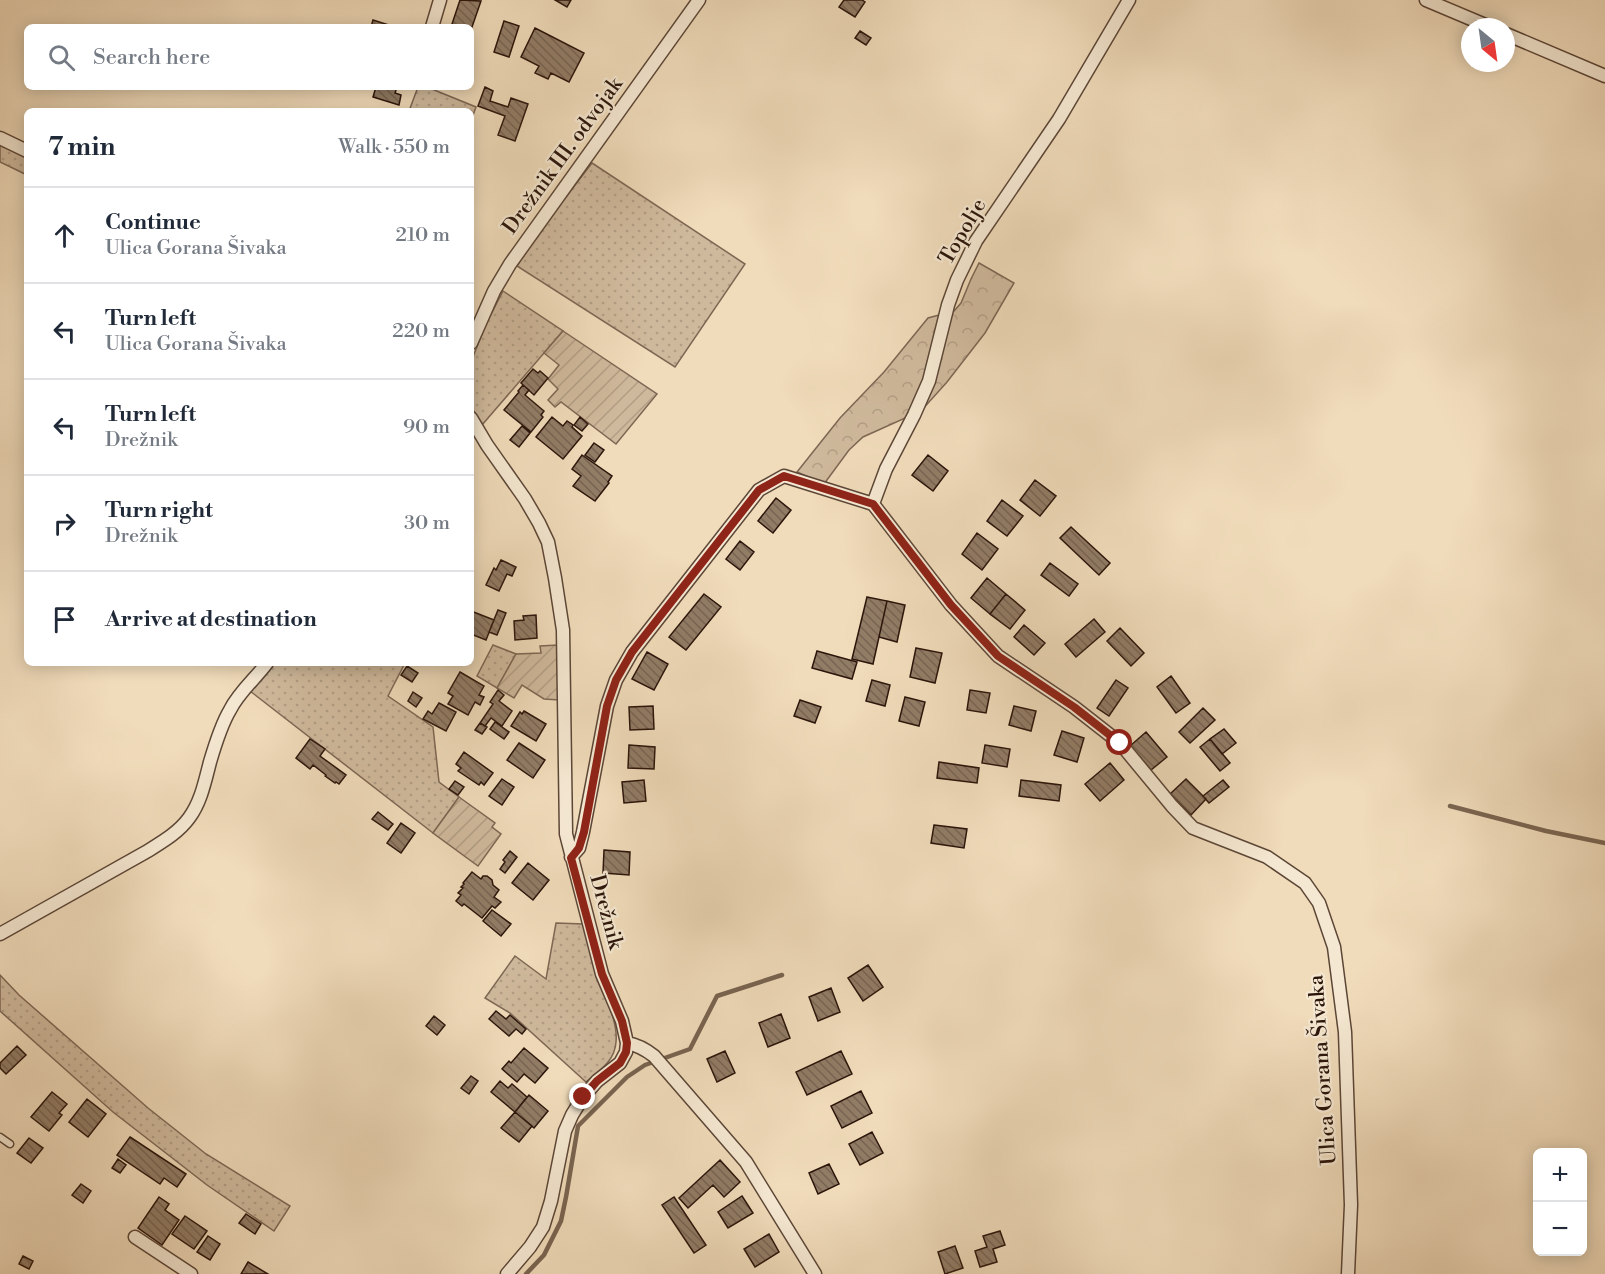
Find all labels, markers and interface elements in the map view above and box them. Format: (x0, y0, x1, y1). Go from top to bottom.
north arrow (1461, 18, 1515, 72)
search box (24, 24, 474, 90)
icon: search (45, 41, 78, 74)
text: Search here (93, 44, 210, 71)
street label: Drežnik III. odvojak (497, 72, 629, 240)
text: 7 min (48, 131, 115, 163)
text: Walk · 550 m (338, 135, 450, 160)
street label: Topolje (934, 194, 992, 270)
text: Continue (105, 209, 201, 236)
icon: ahead (48, 219, 81, 252)
text: 210 m (395, 223, 450, 248)
text: Ulica Gorana Šivaka (105, 236, 287, 261)
text: Turn left (105, 305, 196, 332)
icon: left (48, 315, 81, 348)
text: 220 m (392, 319, 450, 344)
text: Ulica Gorana Šivaka (105, 332, 287, 357)
text: Turn left (105, 401, 196, 428)
icon: left (48, 411, 81, 444)
text: 90 m (403, 415, 450, 440)
text: Drežnik (105, 428, 178, 453)
text: Turn right (105, 497, 213, 524)
icon: right (48, 507, 81, 540)
text: 30 m (404, 511, 450, 536)
text: Drežnik (105, 524, 178, 549)
icon: arrive (48, 603, 81, 636)
text: Arrive at destination (105, 606, 317, 633)
route start (1106, 729, 1132, 755)
street label: Drežnik (584, 872, 629, 953)
street label: Ulica Gorana Šivaka (1300, 974, 1343, 1166)
route end (569, 1083, 595, 1109)
map controls (1533, 1148, 1587, 1256)
button: + (1533, 1148, 1587, 1202)
button: − (1533, 1202, 1587, 1256)

